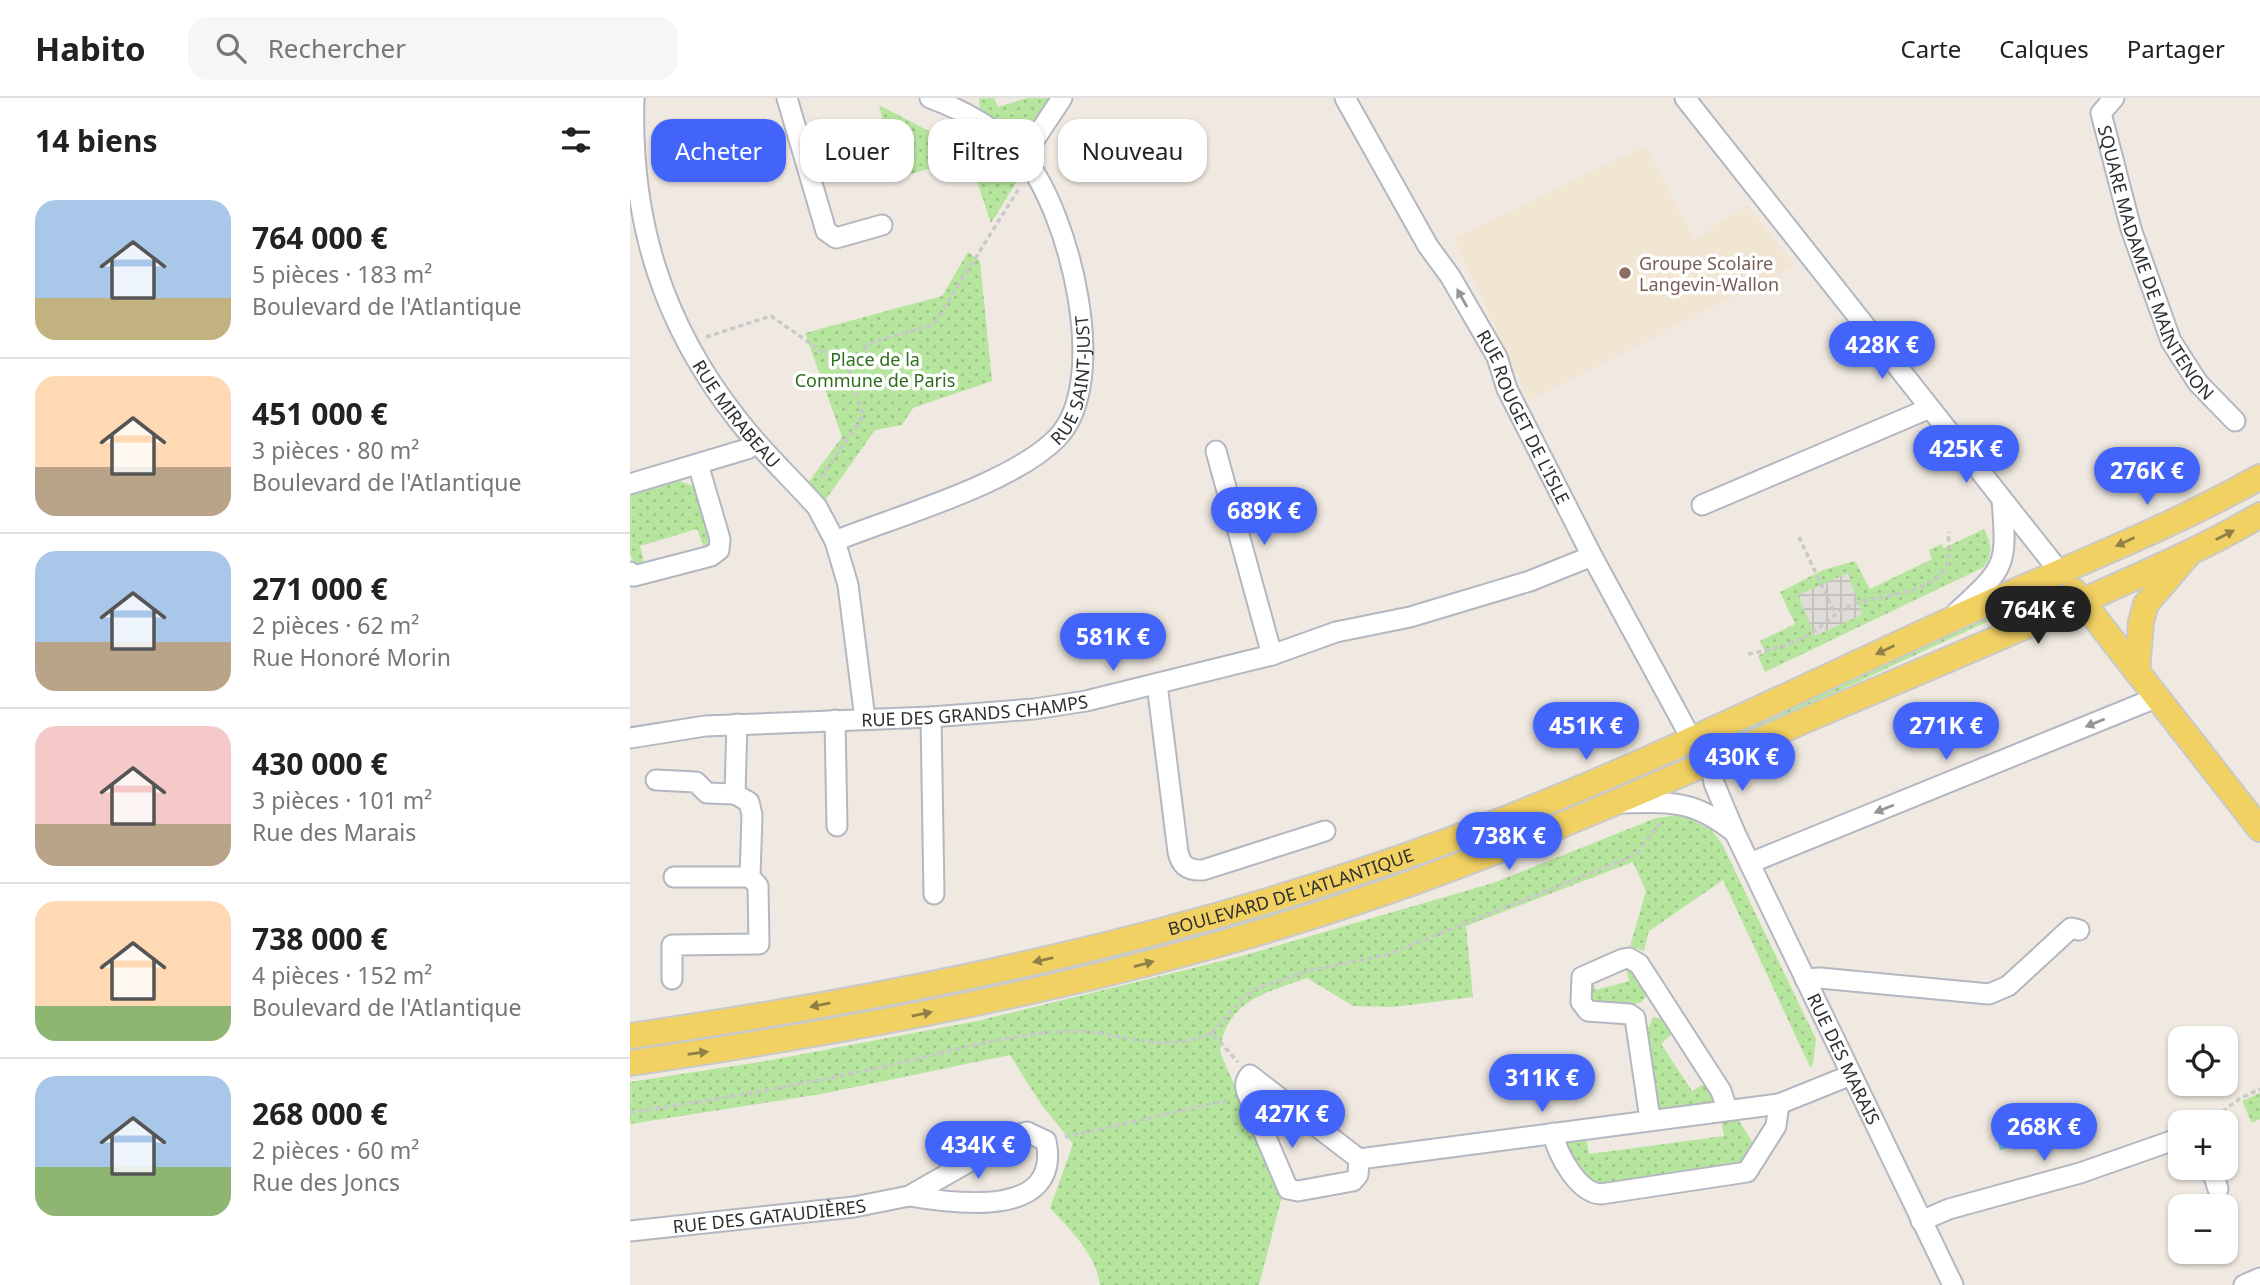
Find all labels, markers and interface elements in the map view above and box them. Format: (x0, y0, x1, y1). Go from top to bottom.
search box (188, 17, 678, 80)
text: Habito (35, 26, 146, 71)
icon: search (212, 29, 250, 67)
text: Rechercher (268, 30, 406, 66)
text: Carte (1901, 32, 1961, 65)
text: Calques (1999, 32, 2089, 65)
text: Partager (2127, 32, 2225, 65)
chip: Acheter (651, 119, 786, 182)
chip: Louer (800, 119, 914, 182)
chip: Filtres (928, 119, 1044, 182)
chip: Nouveau (1058, 119, 1207, 182)
text: 14 biens (35, 120, 158, 161)
icon: filters (557, 121, 595, 159)
street label: SQUARE MADAME DE MAINTENON (2093, 122, 2220, 405)
text: 764 000 € (252, 217, 388, 258)
icon: home (91, 228, 175, 312)
place label: Groupe Scolaire Langevin-Wallon (1639, 251, 1779, 296)
text: 5 pièces · 183 m² (252, 258, 432, 290)
marker: Groupe Scolaire Langevin-Wallon (1617, 265, 1633, 281)
one-way arrow (1456, 289, 1468, 308)
text: Boulevard de l'Atlantique (252, 290, 522, 322)
street label: RUE SAINT-JUST (1045, 314, 1095, 450)
pin: 428K € (1825, 322, 1939, 381)
street label: RUE ROUGET DE L'ISLE (1472, 325, 1575, 508)
text: 428K € (1845, 328, 1919, 360)
park label: Place de la Commune de Paris (795, 347, 955, 392)
street label: RUE MIRABEAU (687, 355, 786, 473)
text: 451 000 € (252, 393, 388, 434)
icon: home (91, 404, 175, 488)
pin: 425K € (1909, 426, 2023, 485)
text: 425K € (1929, 432, 2003, 464)
text: 3 pièces · 80 m² (252, 434, 419, 466)
pin: 276K € (2090, 448, 2204, 507)
text: 276K € (2110, 454, 2184, 486)
text: Boulevard de l'Atlantique (252, 466, 522, 498)
pin: 689K € (1207, 488, 1321, 547)
text: 689K € (1227, 494, 1301, 526)
one-way arrow (2215, 529, 2235, 541)
one-way arrow (2115, 537, 2136, 548)
text: 271 000 € (252, 568, 388, 609)
icon: home (91, 579, 175, 663)
pin: 764K € (1981, 587, 2095, 646)
text: 764K € (2001, 593, 2075, 625)
text: 2 pièces · 62 m² (252, 609, 419, 641)
pin: 581K € (1056, 614, 1170, 673)
text: 581K € (1076, 620, 1150, 652)
text: Rue Honoré Morin (252, 641, 451, 673)
one-way arrow (1875, 644, 1896, 655)
street label: RUE DES GRANDS CHAMPS (861, 689, 1090, 732)
pin: 451K € (1529, 702, 1643, 762)
pin: 271K € (1889, 702, 2003, 762)
text: 451K € (1549, 709, 1623, 741)
text: 271K € (1909, 709, 1983, 741)
one-way arrow (2084, 718, 2105, 729)
pin: 430K € (1685, 734, 1799, 793)
text: 430K € (1705, 740, 1779, 772)
text: 430 000 € (252, 743, 388, 784)
icon: home (91, 754, 175, 838)
text: 3 pièces · 101 m² (252, 784, 432, 816)
one-way arrow (1873, 804, 1894, 815)
pin: 738K € (1452, 812, 1566, 872)
text: Rue des Marais (252, 816, 416, 848)
text: 738K € (1472, 819, 1546, 851)
street label: BOULEVARD DE L'ATLANTIQUE (1165, 842, 1417, 941)
text: 738 000 € (252, 918, 388, 959)
icon: home (91, 929, 175, 1013)
one-way arrow (1032, 955, 1054, 966)
one-way arrow (1133, 958, 1155, 969)
text: 4 pièces · 152 m² (252, 959, 432, 991)
street label: RUE DES MARAIS (1802, 989, 1886, 1129)
text: Boulevard de l'Atlantique (252, 991, 522, 1023)
one-way arrow (809, 1000, 831, 1011)
one-way arrow (911, 1008, 933, 1019)
map controls (2168, 1026, 2238, 1264)
button: locate (2168, 1026, 2238, 1096)
one-way arrow (687, 1048, 709, 1059)
pin: 311K € (1485, 1054, 1599, 1114)
text: 311K € (1505, 1061, 1579, 1093)
pin: 427K € (1235, 1090, 1349, 1150)
text: 268 000 € (252, 1093, 388, 1134)
text: 427K € (1255, 1097, 1329, 1129)
icon: home (91, 1104, 175, 1188)
pin: 268K € (1987, 1104, 2101, 1163)
text: 268K € (2007, 1110, 2081, 1142)
button: + (2168, 1110, 2238, 1180)
pin: 434K € (921, 1122, 1035, 1181)
text: 434K € (941, 1128, 1015, 1160)
text: 2 pièces · 60 m² (252, 1134, 419, 1166)
text: Rue des Joncs (252, 1166, 400, 1198)
street label: RUE DES GATAUDIÈRES (671, 1193, 868, 1238)
button: − (2168, 1194, 2238, 1264)

